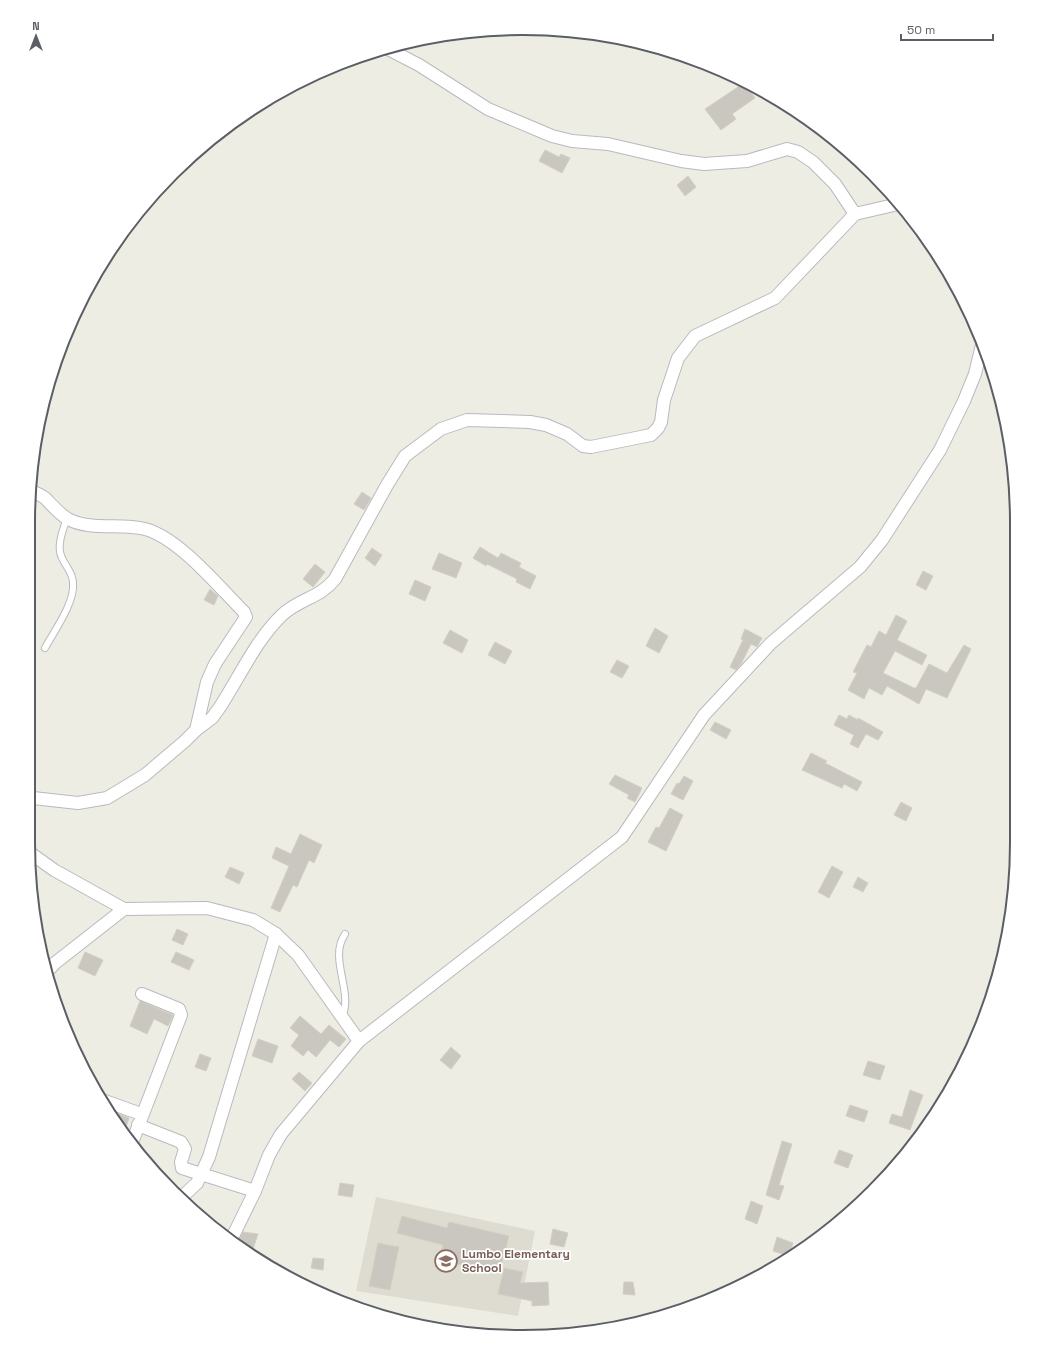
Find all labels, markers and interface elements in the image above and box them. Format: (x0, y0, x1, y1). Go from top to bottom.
north arrow (16, 16, 56, 56)
scale bar (901, 16, 993, 42)
text: N (32, 19, 40, 33)
text: 50 m (907, 22, 935, 38)
place label: Lumbo Elementary School (462, 1246, 570, 1276)
school or university icon: Lumbo Elementary School (433, 1248, 459, 1274)

